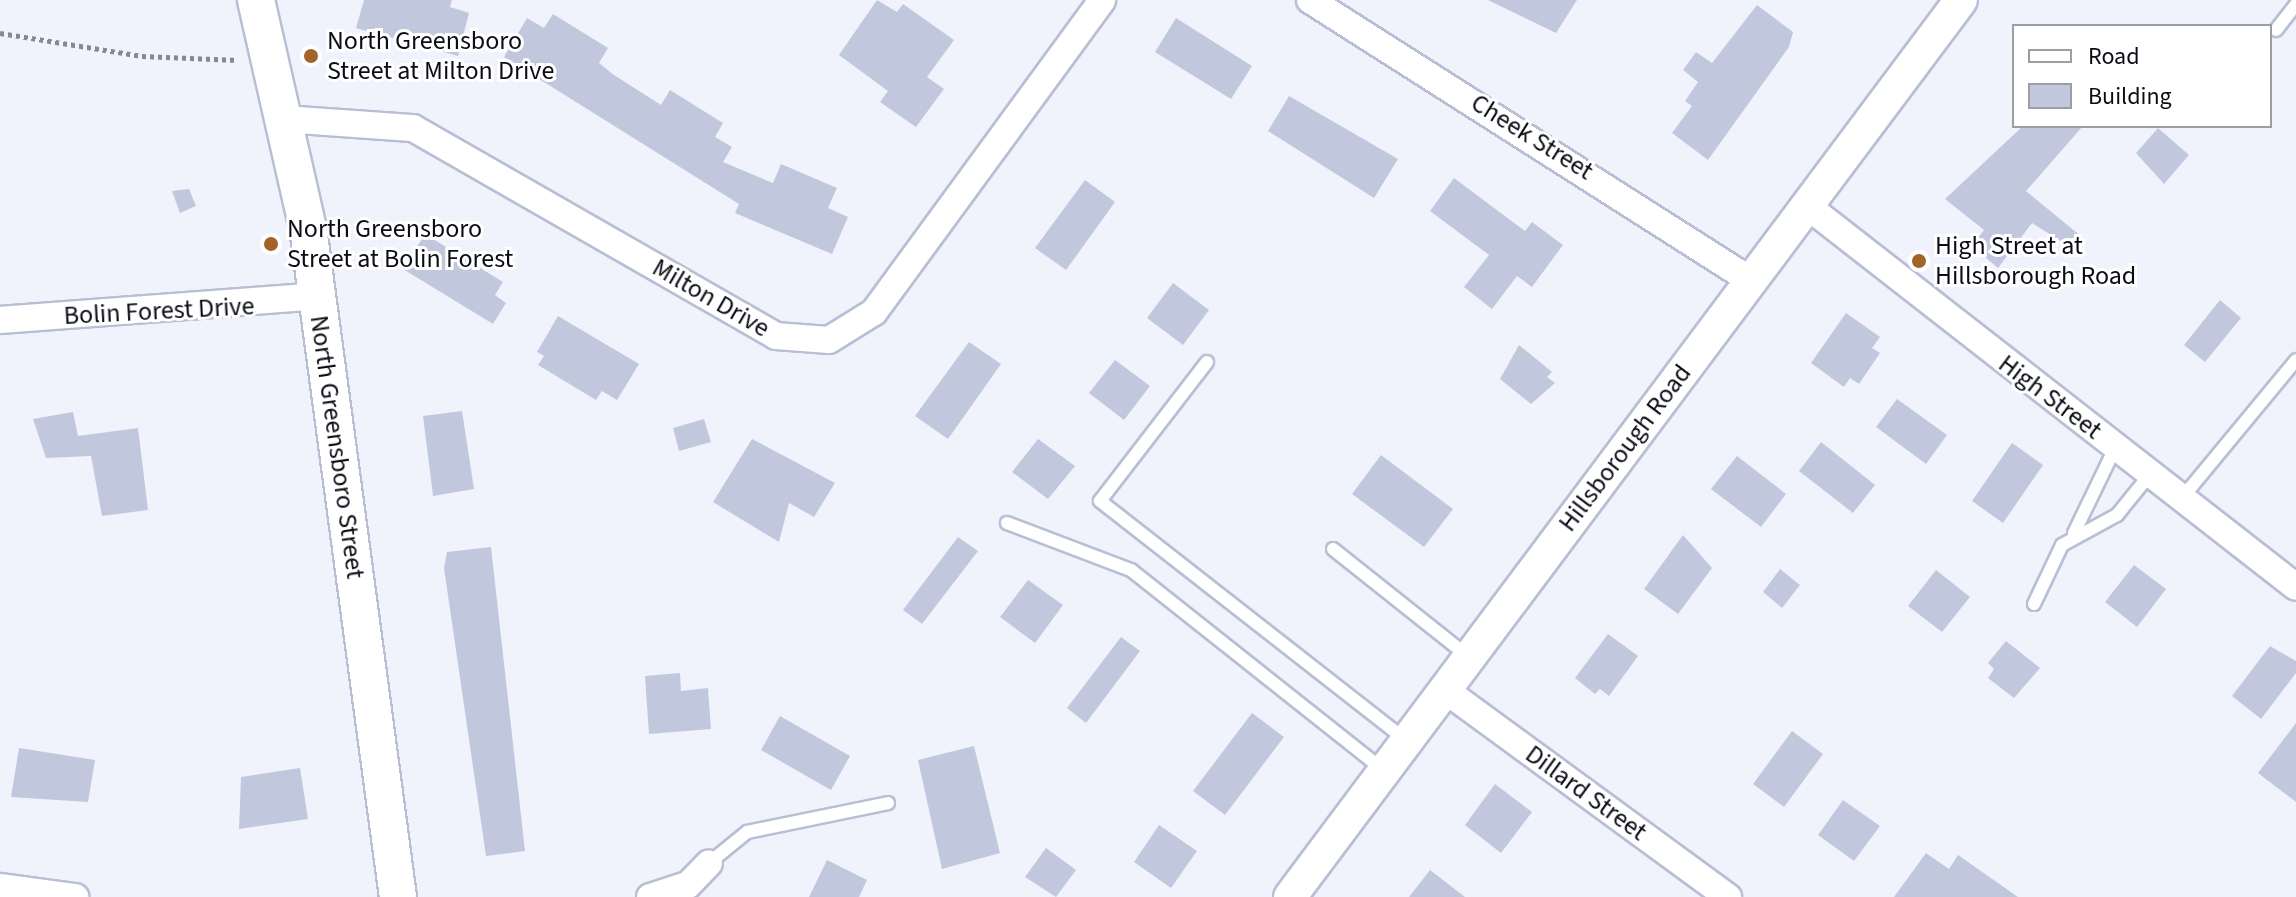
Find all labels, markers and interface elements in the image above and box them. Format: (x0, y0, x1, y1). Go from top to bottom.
legend (2012, 24, 2272, 128)
place label: North Greensboro Street at Milton Drive (327, 25, 554, 86)
text: Road (2088, 39, 2140, 74)
marker: North Greensboro Street at Milton Drive (302, 47, 320, 65)
text: Building (2088, 79, 2172, 114)
street label: Cheek Street (1465, 87, 1599, 187)
place label: North Greensboro Street at Bolin Forest (287, 213, 513, 274)
place label: High Street at Hillsborough Road (1935, 230, 2136, 292)
marker: North Greensboro Street at Bolin Forest (262, 235, 280, 253)
street label: Milton Drive (647, 252, 775, 344)
marker: High Street at Hillsborough Road (1910, 252, 1928, 270)
street label: Bolin Forest Drive (63, 290, 255, 332)
street label: North Greensboro Street (303, 313, 371, 581)
street label: High Street (1992, 348, 2108, 446)
street label: Hillsborough Road (1552, 358, 1698, 538)
street label: Dillard Street (1519, 739, 1653, 847)

